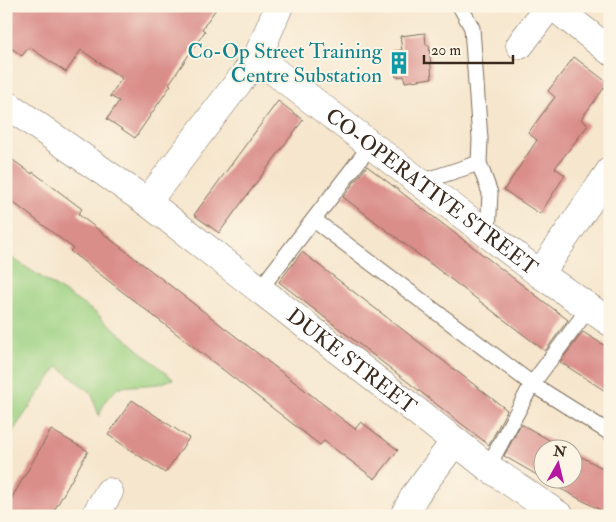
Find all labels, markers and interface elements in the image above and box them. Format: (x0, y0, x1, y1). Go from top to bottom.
scale bar (424, 32, 512, 64)
place label: Co-Op Street Training Centre Substation (188, 38, 383, 89)
text: 20 m (431, 41, 461, 60)
building icon: Co-Op Street Training Centre Substation (386, 50, 412, 76)
street label: CO-OPERATIVE STREET (320, 102, 544, 281)
street label: DUKE STREET (282, 302, 422, 420)
north arrow (534, 440, 584, 490)
text: N (551, 442, 568, 461)

